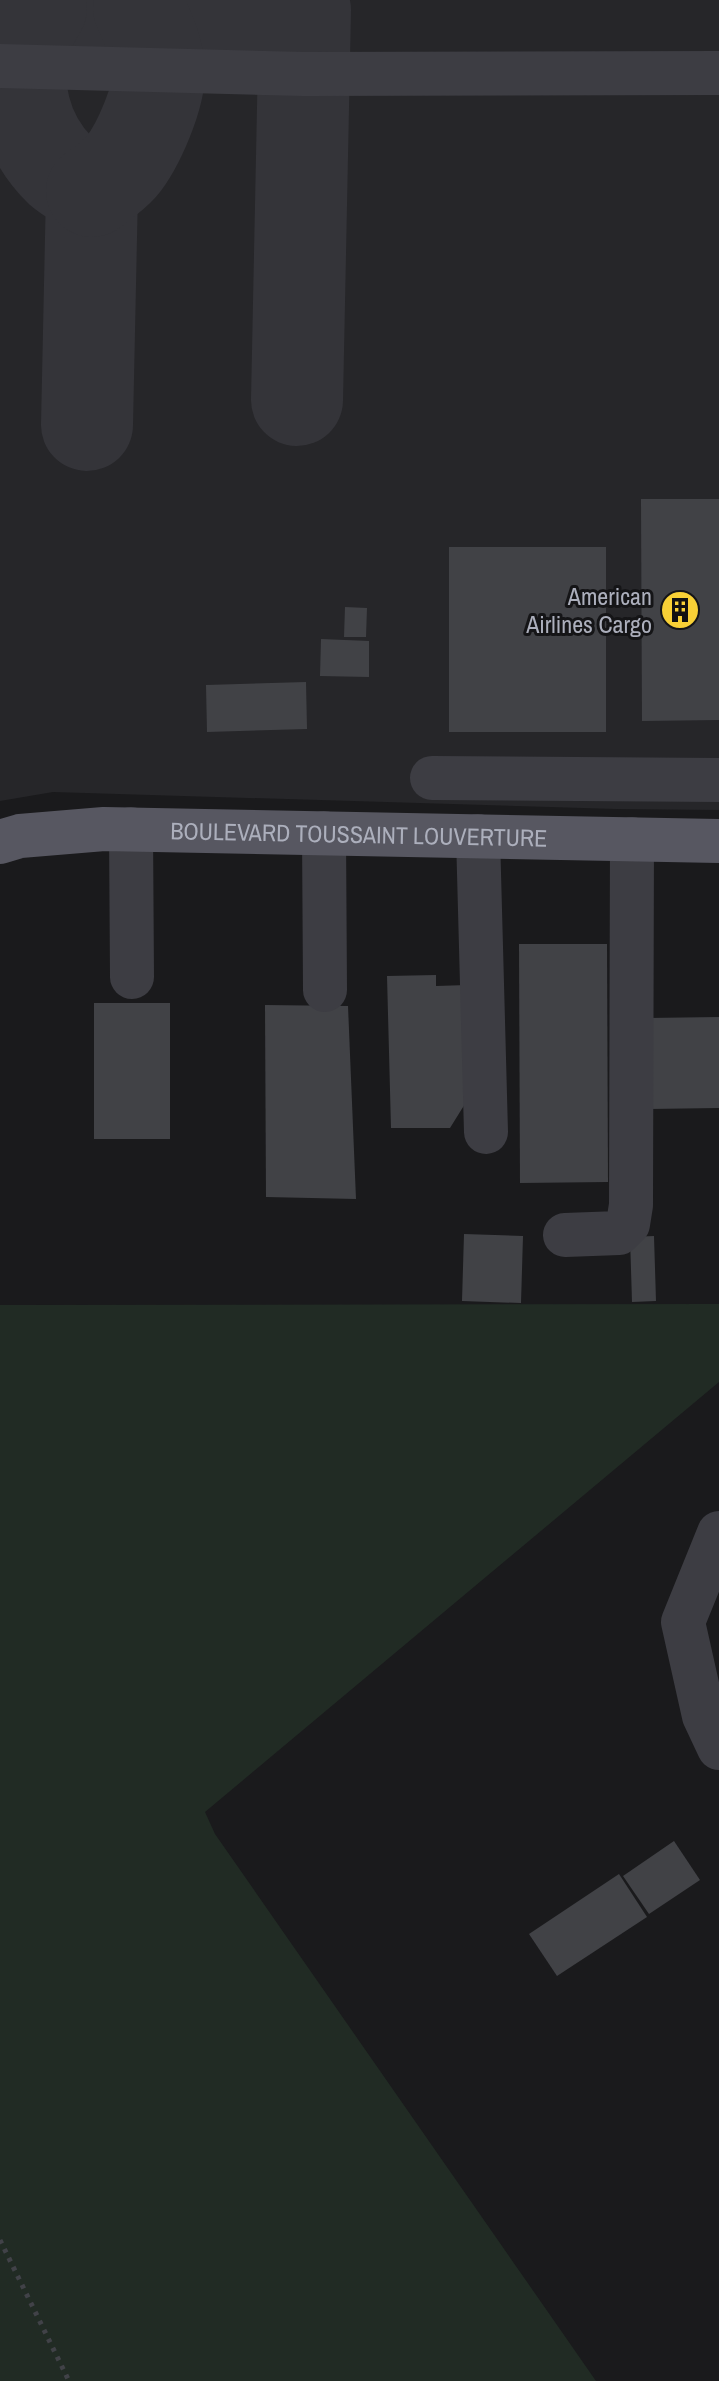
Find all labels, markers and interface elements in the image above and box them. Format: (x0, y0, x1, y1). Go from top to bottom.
place label: American Airlines Cargo (525, 580, 652, 640)
building icon: American Airlines Cargo (659, 589, 701, 631)
street label: BOULEVARD TOUSSAINT LOUVERTURE (170, 814, 548, 854)

